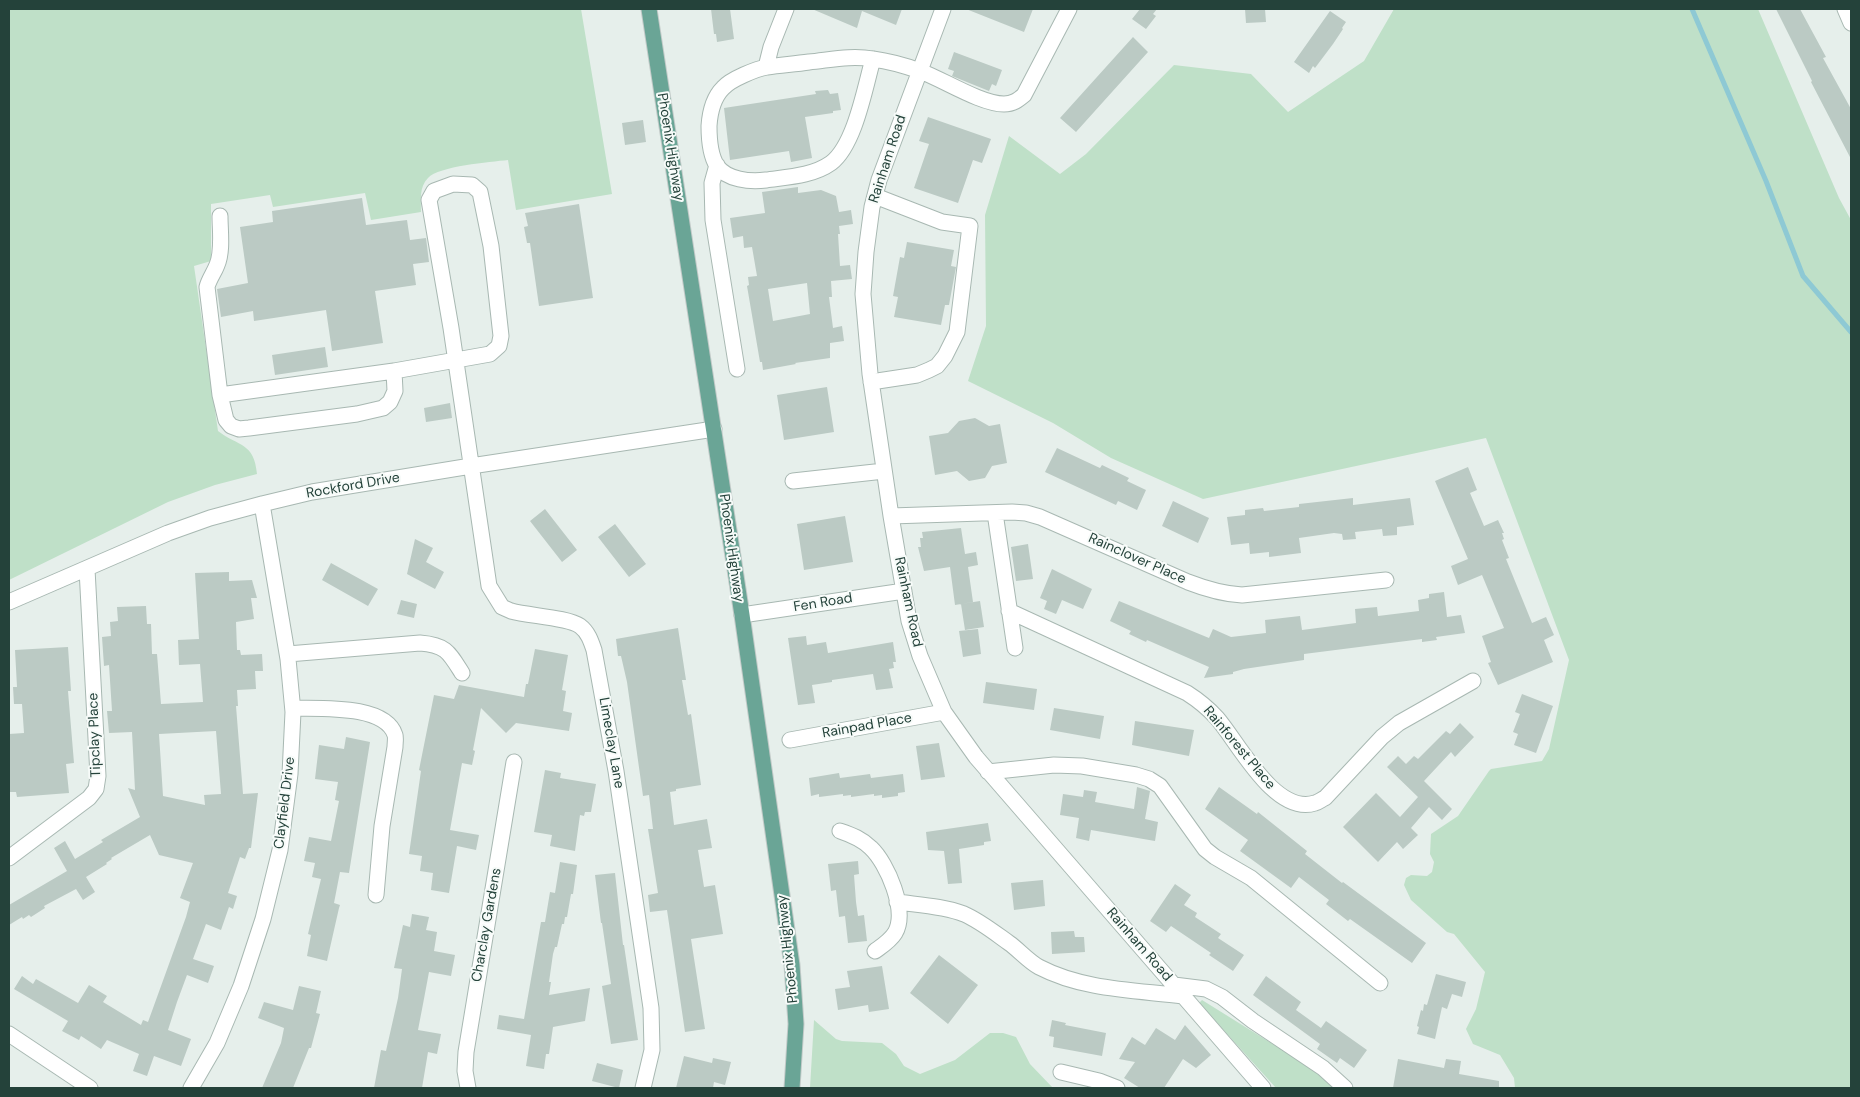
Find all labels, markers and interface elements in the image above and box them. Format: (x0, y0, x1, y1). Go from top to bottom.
street label: Phoenix Highway (653, 92, 687, 202)
street label: Rainham Road (866, 113, 910, 205)
street label: Rockford Drive (305, 470, 401, 502)
street label: Phoenix Highway (715, 493, 747, 603)
street label: Rainclover Place (1086, 530, 1188, 588)
street label: Rainham Road (890, 555, 926, 649)
street label: Fen Road (792, 590, 854, 616)
street label: Tipclay Place (85, 692, 105, 778)
street label: Limeclay Lane (595, 696, 627, 790)
street label: Rainforest Place (1199, 703, 1279, 793)
street label: Rainpad Place (821, 710, 913, 742)
street label: Clayfield Drive (271, 756, 299, 850)
street label: Charclay Gardens (469, 867, 505, 983)
street label: Phoenix Highway (774, 894, 802, 1004)
street label: Rainham Road (1103, 905, 1175, 985)

